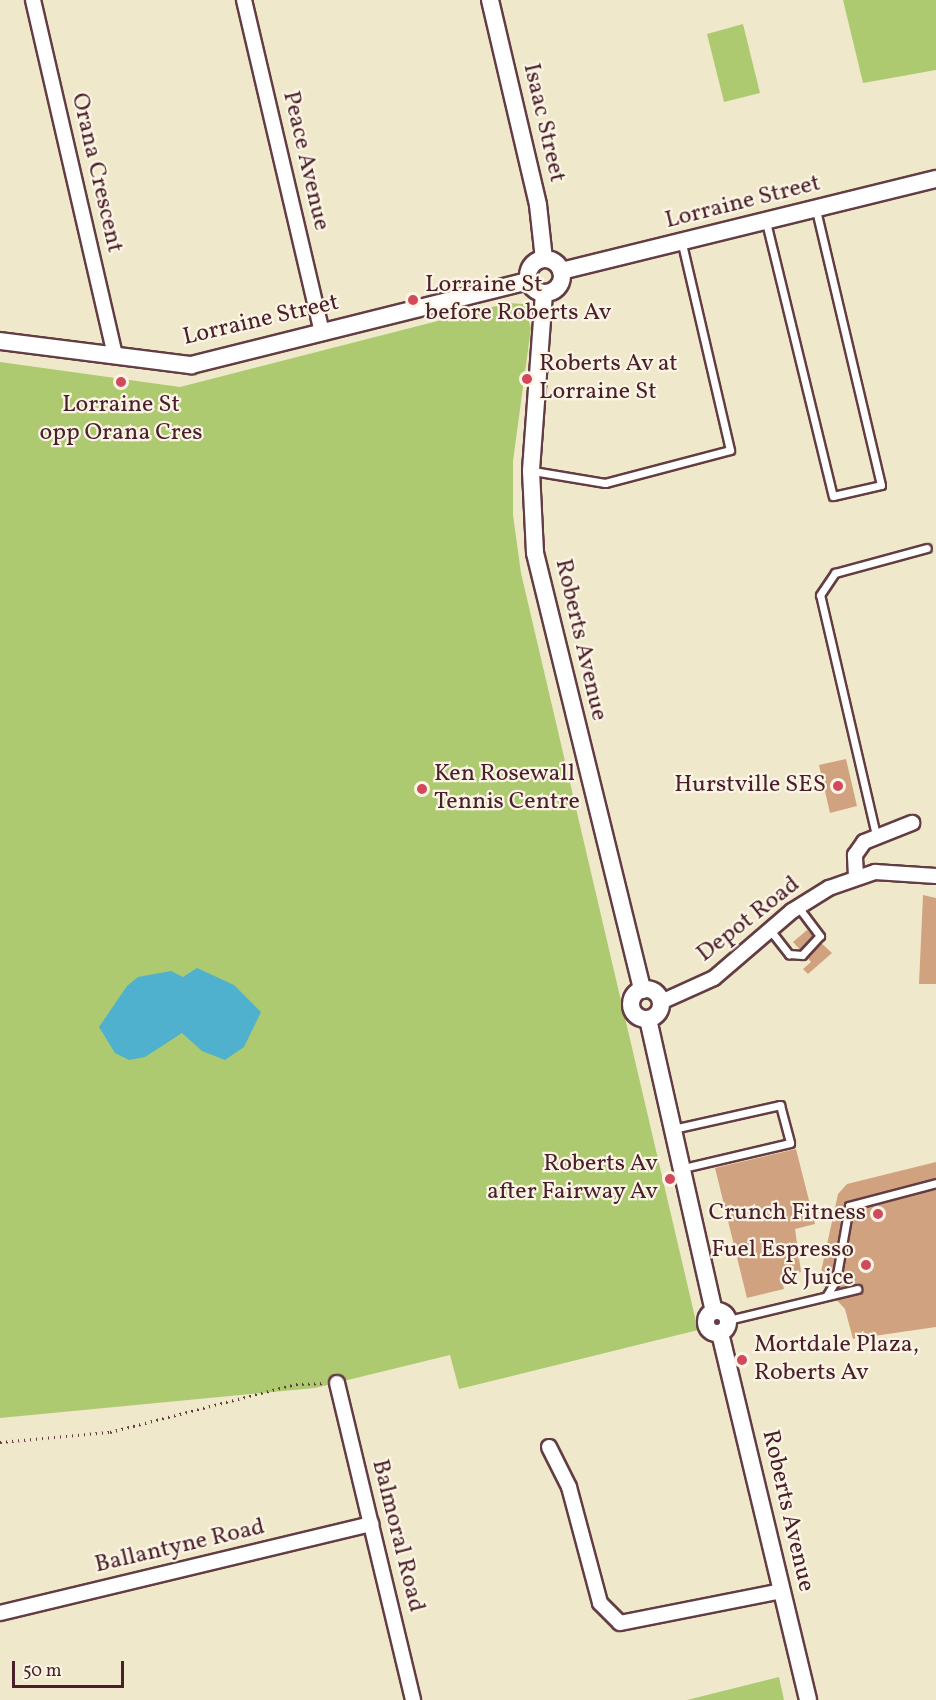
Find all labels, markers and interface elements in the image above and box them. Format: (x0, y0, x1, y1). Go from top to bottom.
street label: Isaac Street (515, 61, 571, 185)
street label: Peace Avenue (275, 88, 335, 234)
street label: Orana Crescent (64, 90, 128, 256)
street label: Lorraine Street (662, 170, 824, 236)
place label: Lorraine St before Roberts Av (425, 272, 611, 328)
street label: Lorraine Street (180, 289, 342, 353)
marker: Lorraine St before Roberts Av (406, 293, 420, 307)
place label: Roberts Av at Lorraine St (539, 351, 678, 407)
marker: Roberts Av at Lorraine St (520, 372, 534, 386)
marker: Lorraine St opp Orana Cres (114, 375, 128, 389)
place label: Lorraine St opp Orana Cres (39, 392, 203, 448)
street label: Roberts Avenue (547, 556, 613, 724)
place label: Ken Rosewall Tennis Centre (434, 761, 580, 817)
place label: Hurstville SES (674, 772, 826, 800)
marker: Hurstville SES (831, 779, 845, 793)
marker: Ken Rosewall Tennis Centre (415, 782, 429, 796)
street label: Depot Road (692, 871, 806, 969)
place label: Roberts Av after Fairway Av (486, 1151, 658, 1207)
marker: Roberts Av after Fairway Av (663, 1172, 677, 1186)
place label: Crunch Fitness (709, 1200, 866, 1228)
marker: Crunch Fitness (871, 1207, 885, 1221)
place label: Fuel Espresso & Juice (711, 1237, 854, 1293)
marker: Fuel Espresso & Juice (859, 1258, 873, 1272)
place label: Mortdale Plaza, Roberts Av (754, 1332, 919, 1388)
marker: Mortdale Plaza, Roberts Av (735, 1353, 749, 1367)
street label: Roberts Avenue (754, 1427, 820, 1595)
street label: Balmoral Road (364, 1457, 430, 1615)
street label: Ballantyne Road (92, 1513, 268, 1581)
scale bar (15, 1649, 128, 1687)
text: 50 m (23, 1659, 62, 1684)

